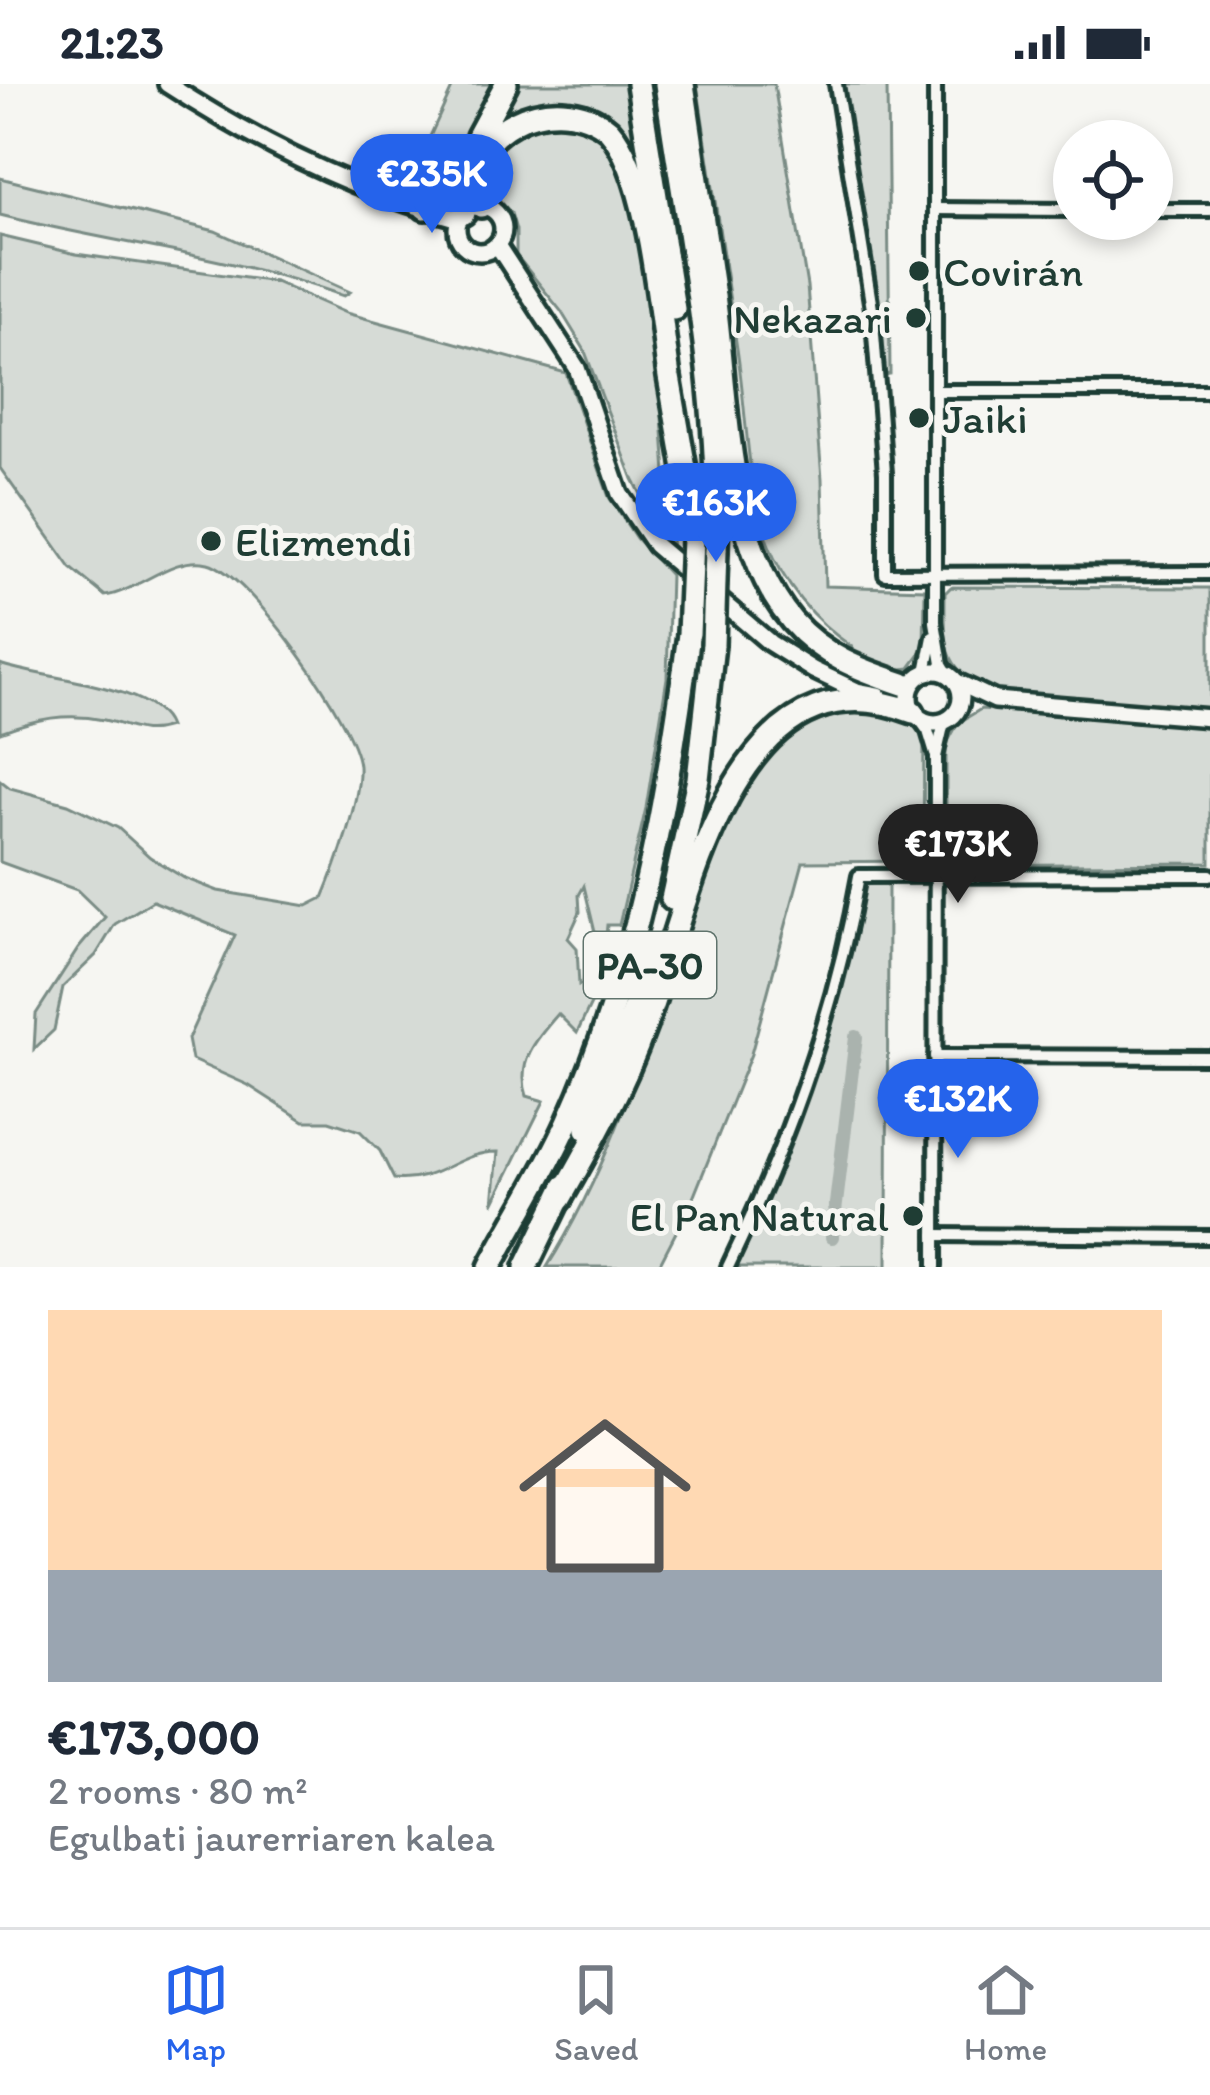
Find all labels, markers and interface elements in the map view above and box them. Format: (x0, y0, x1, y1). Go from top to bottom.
text: 21:23 (60, 15, 164, 69)
map controls (1053, 120, 1173, 240)
button: locate (1053, 120, 1173, 240)
pin: €235K (348, 134, 516, 236)
text: €235K (377, 149, 487, 196)
place label: Covirán (943, 246, 1083, 297)
marker: Covirán (906, 258, 932, 284)
place label: Nekazari (733, 293, 892, 344)
marker: Nekazari (903, 305, 929, 331)
place label: Jaiki (943, 393, 1028, 444)
marker: Jaiki (906, 405, 932, 431)
pin: €163K (632, 463, 800, 565)
text: €163K (662, 478, 770, 525)
place label: Elizmendi (235, 516, 412, 567)
marker: Elizmendi (198, 528, 224, 554)
pin: €173K (874, 804, 1042, 906)
text: €173K (905, 819, 1011, 866)
road number: PA-30 (584, 932, 716, 998)
pin: €132K (874, 1059, 1042, 1161)
text: €132K (904, 1074, 1012, 1121)
place label: El Pan Natural (630, 1191, 889, 1242)
marker: El Pan Natural (900, 1203, 926, 1229)
icon: home (497, 1388, 713, 1604)
text: €173,000 (48, 1706, 260, 1767)
text: 2 rooms · 80 m² (48, 1767, 308, 1814)
text: Egulbati jaurerriaren kalea (48, 1814, 495, 1861)
tab: Map (163, 1957, 229, 2068)
tab: Saved (554, 1957, 639, 2068)
tab: Home (964, 1957, 1047, 2068)

